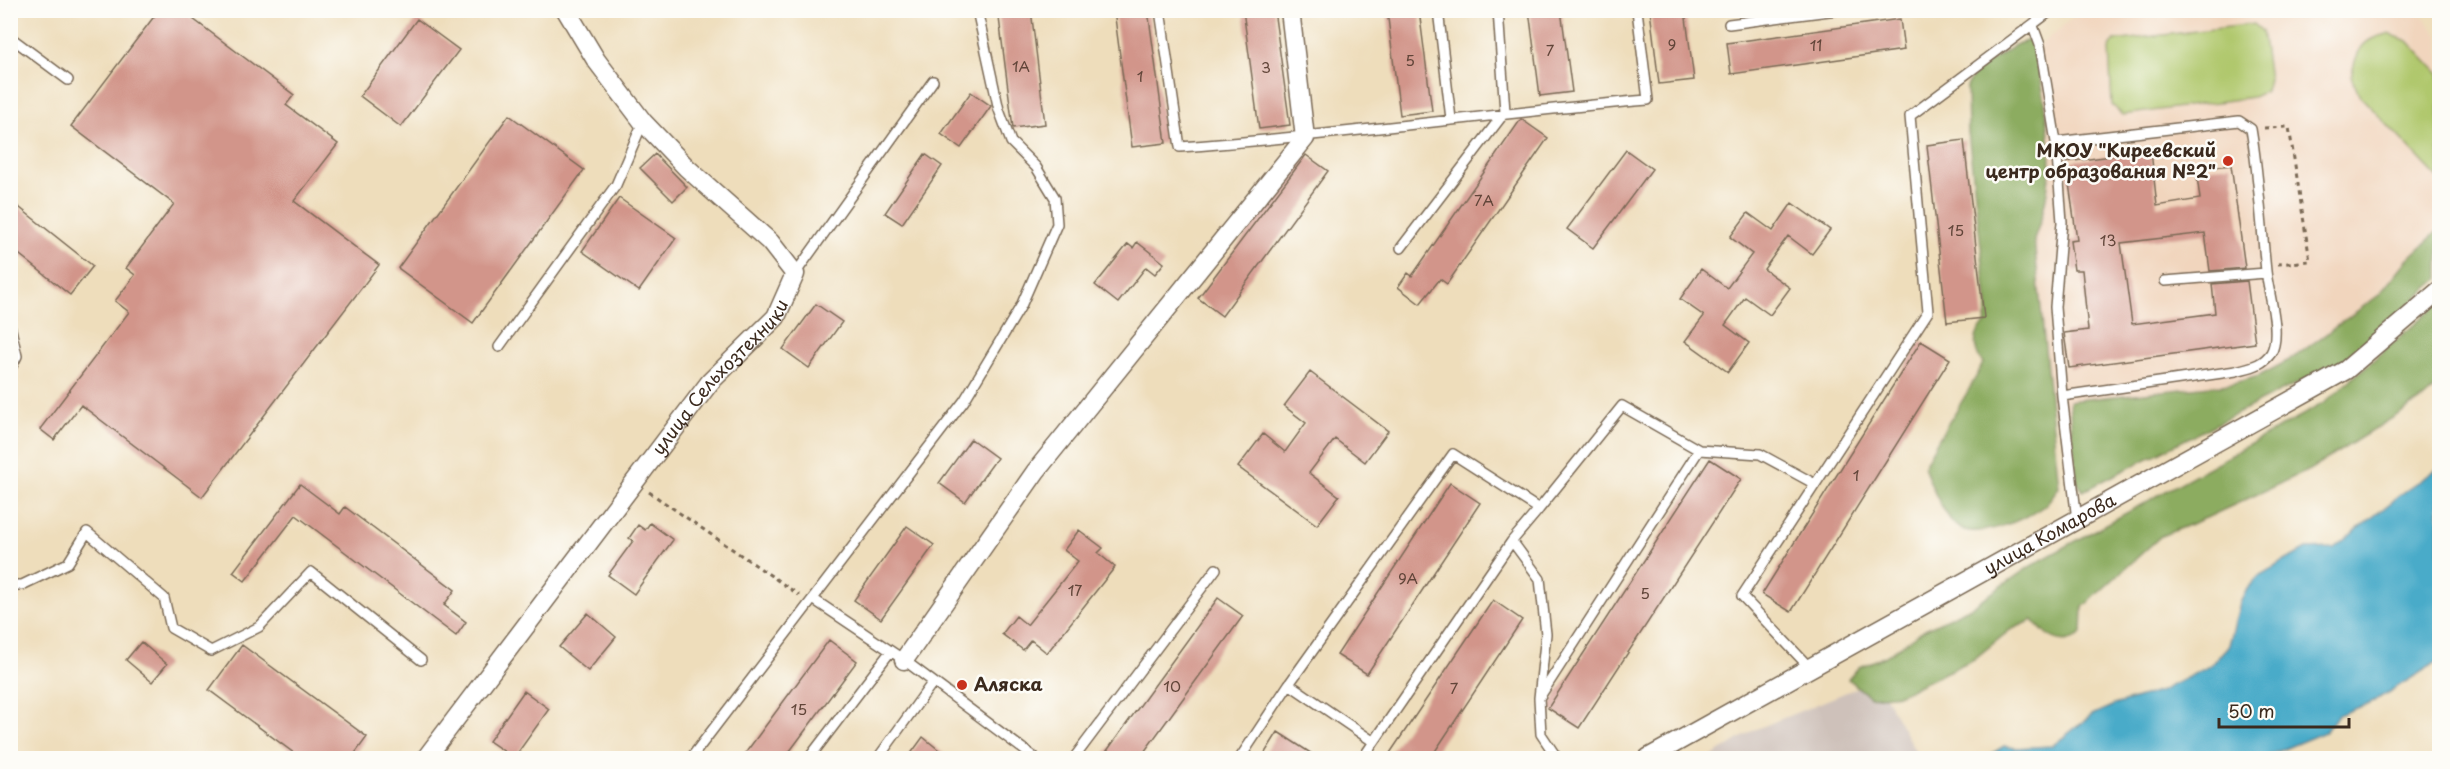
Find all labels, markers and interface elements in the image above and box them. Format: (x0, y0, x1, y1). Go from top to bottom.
house number: 9 (1668, 32, 1676, 55)
house number: 11 (1810, 33, 1822, 56)
house number: 7 (1546, 38, 1555, 61)
house number: 5 (1405, 48, 1415, 71)
house number: 1А (1012, 54, 1030, 77)
house number: 3 (1261, 55, 1271, 78)
house number: 1 (1137, 64, 1143, 87)
place label: МКОУ "Киреевский центр образования №2" (1985, 136, 2216, 184)
marker: МКОУ "Киреевский центр образования №2" (2221, 154, 2235, 168)
house number: 7А (1474, 188, 1494, 211)
house number: 15 (1948, 218, 1964, 241)
house number: 13 (2100, 228, 2116, 251)
street label: улица Сельхозтехники (644, 295, 794, 460)
house number: 1 (1853, 463, 1859, 486)
street label: улица Комарова (1978, 485, 2121, 581)
house number: 9А (1398, 566, 1418, 589)
house number: 17 (1068, 578, 1082, 601)
house number: 5 (1640, 581, 1650, 604)
place label: Аляска (974, 670, 1043, 697)
house number: 10 (1163, 674, 1181, 697)
house number: 7 (1450, 676, 1459, 699)
marker: Аляска (955, 678, 969, 692)
scale bar (2219, 691, 2350, 729)
house number: 15 (791, 697, 807, 720)
text: 50 m (2228, 697, 2275, 724)

